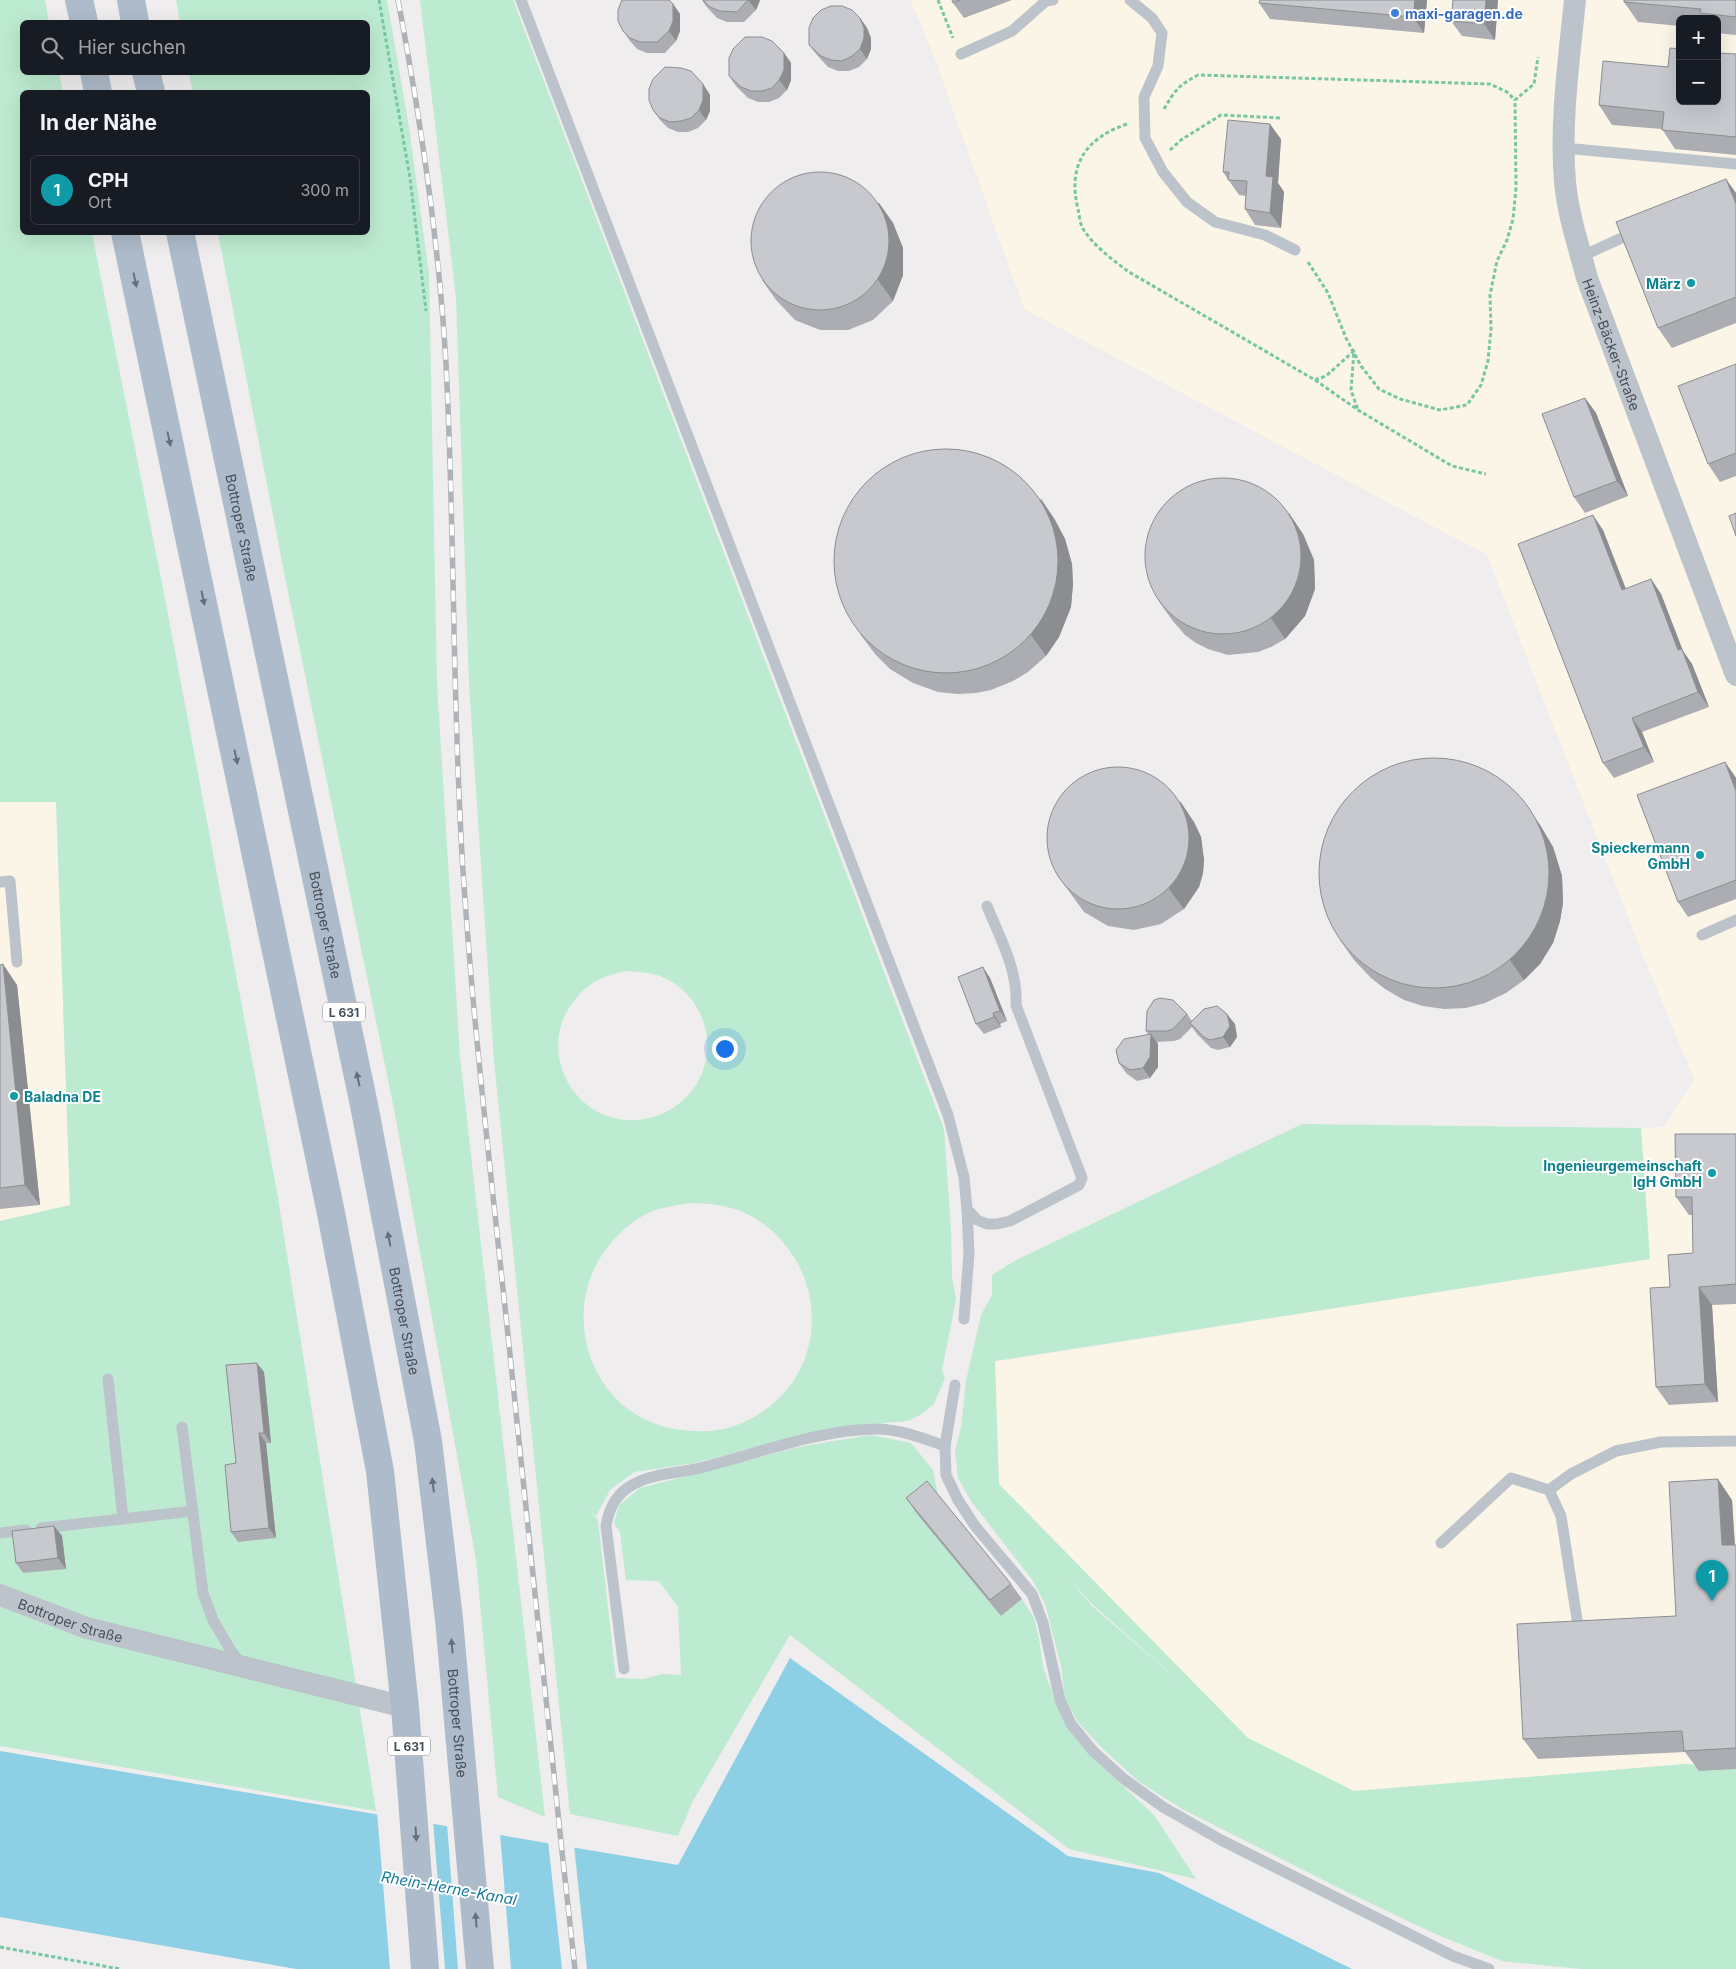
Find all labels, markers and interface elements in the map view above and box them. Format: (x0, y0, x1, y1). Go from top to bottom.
place label: maxi-garagen.de (1405, 5, 1523, 22)
marker: maxi-garagen.de (1389, 7, 1401, 19)
map controls (1676, 15, 1721, 105)
button: + (1676, 15, 1721, 60)
search box (20, 20, 370, 75)
icon: search (38, 34, 66, 62)
text: Hier suchen (78, 36, 186, 59)
button: − (1676, 60, 1721, 105)
text: In der Nähe (40, 110, 157, 135)
text: CPH (88, 169, 129, 192)
text: 1 (54, 180, 60, 200)
text: 300 m (300, 180, 349, 200)
text: Ort (88, 192, 112, 212)
one-way arrow (131, 273, 139, 288)
place label: März (1646, 275, 1681, 292)
street label: Heinz-Bäcker-Straße (1579, 276, 1644, 413)
marker: März (1685, 277, 1697, 289)
one-way arrow (165, 432, 173, 447)
street label: Bottroper Straße (223, 472, 262, 583)
one-way arrow (199, 591, 207, 606)
one-way arrow (232, 750, 240, 765)
place label: Spieckermann GmbH (1591, 839, 1690, 872)
marker: Spieckermann GmbH (1694, 849, 1706, 861)
street label: Bottroper Straße (306, 870, 346, 980)
road number: L 631 (323, 1002, 365, 1022)
your location (712, 1036, 738, 1062)
one-way arrow (354, 1072, 362, 1087)
place label: Baladna DE (24, 1088, 101, 1105)
marker: Baladna DE (8, 1090, 20, 1102)
place label: Ingenieurgemeinschaft IgH GmbH (1543, 1157, 1702, 1190)
marker: Ingenieurgemeinschaft IgH GmbH (1706, 1167, 1718, 1179)
one-way arrow (385, 1230, 393, 1246)
street label: Bottroper Straße (387, 1266, 424, 1376)
one-way arrow (429, 1476, 437, 1492)
pin: 1 (1696, 1560, 1728, 1601)
street label: Bottroper Straße (16, 1594, 125, 1645)
one-way arrow (447, 1638, 455, 1654)
street label: Bottroper Straße (445, 1668, 472, 1778)
road number: L 631 (388, 1736, 430, 1755)
one-way arrow (412, 1826, 420, 1842)
water label: Rhein-Herne-Kanal (380, 1867, 519, 1909)
one-way arrow (472, 1912, 480, 1928)

